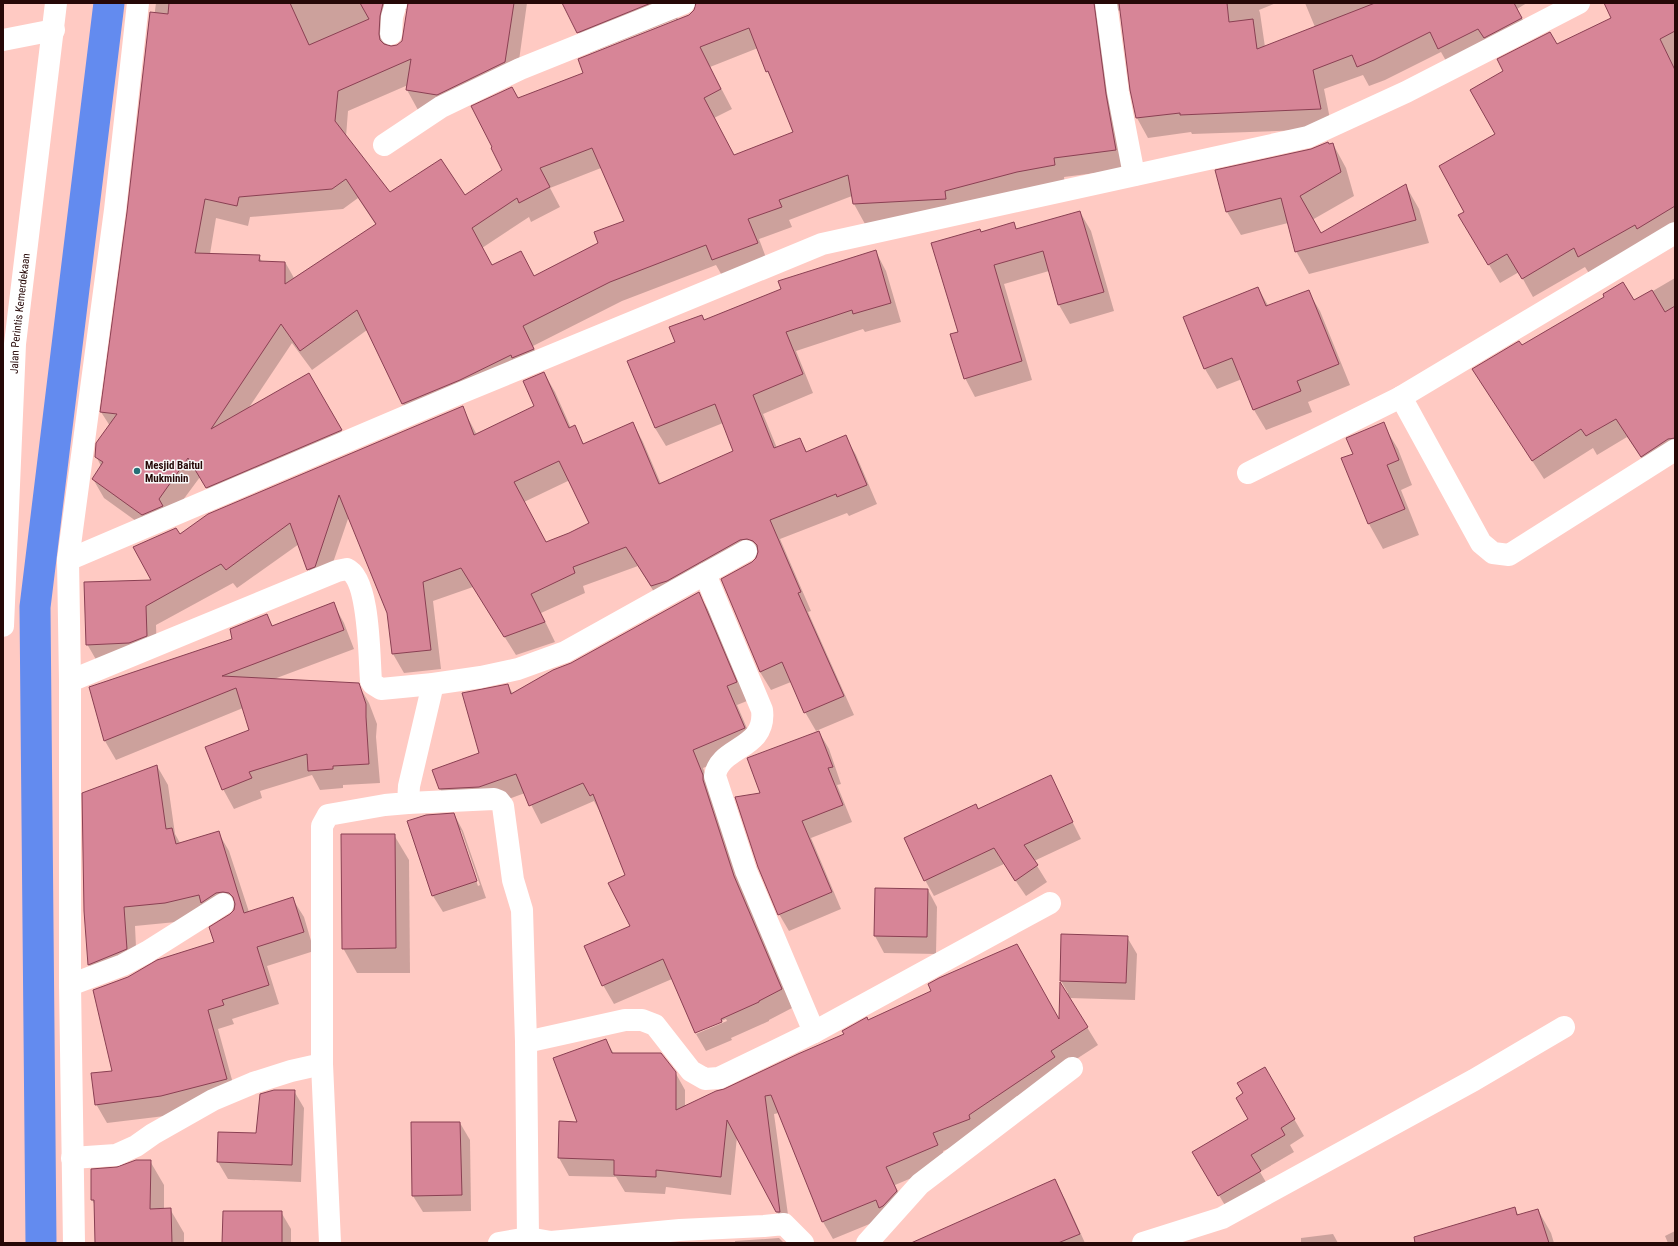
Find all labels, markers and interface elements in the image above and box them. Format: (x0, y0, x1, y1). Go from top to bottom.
street label: Jalan Perintis Kemerdekaan (8, 253, 33, 374)
place label: Mesjid Baitul Mukminin (145, 459, 203, 485)
marker: Mesjid Baitul Mukminin (132, 466, 142, 476)

